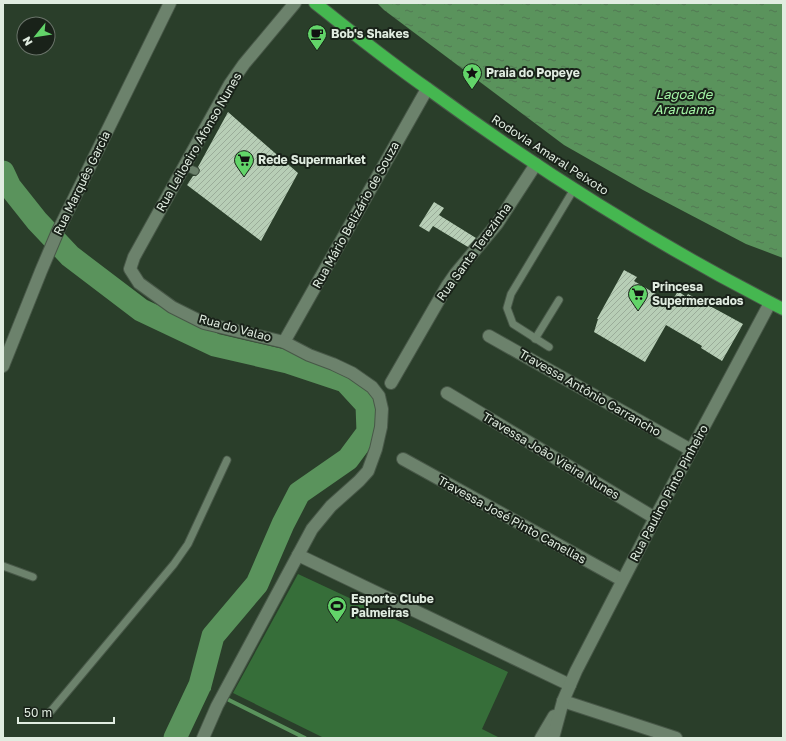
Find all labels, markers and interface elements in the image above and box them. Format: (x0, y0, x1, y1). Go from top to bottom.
north arrow (16, 16, 56, 56)
cafe icon: Bob's Shakes (306, 23, 328, 51)
place label: Bob's Shakes (331, 26, 410, 41)
text: N (19, 34, 35, 48)
place icon: Praia do Popeye (461, 62, 483, 90)
place label: Praia do Popeye (486, 65, 580, 80)
street label: Rua Leiloeiro Afonso Nunes (153, 70, 245, 214)
water label: Lagoa de Araruama (654, 86, 715, 117)
street label: Rodovia Amaral Peixoto (489, 111, 612, 198)
street label: Rua Marquês Garcia (50, 128, 113, 237)
street label: Rua Mário Belizário de Souza (309, 139, 402, 291)
supermarket icon: Rede Supermarket (233, 149, 255, 177)
place label: Rede Supermarket (258, 152, 366, 167)
street label: Rua Santa Terezinha (433, 200, 514, 303)
place label: Princesa Supermercados (652, 279, 744, 308)
supermarket icon: Princesa Supermercados (627, 283, 649, 311)
street label: Rua do Valao (197, 311, 273, 344)
street label: Travessa Antônio Carrancho (517, 346, 664, 439)
street label: Travessa João Vieira Nunes (480, 409, 622, 502)
street label: Rua Paulino Pinto Pinheiro (626, 422, 711, 564)
street label: Travessa José Pinto Canellas (436, 473, 589, 567)
place label: Esporte Clube Palmeiras (351, 591, 434, 620)
sports icon: Esporte Clube Palmeiras (326, 595, 348, 623)
scale bar (18, 699, 114, 725)
text: 50 m (24, 705, 52, 720)

